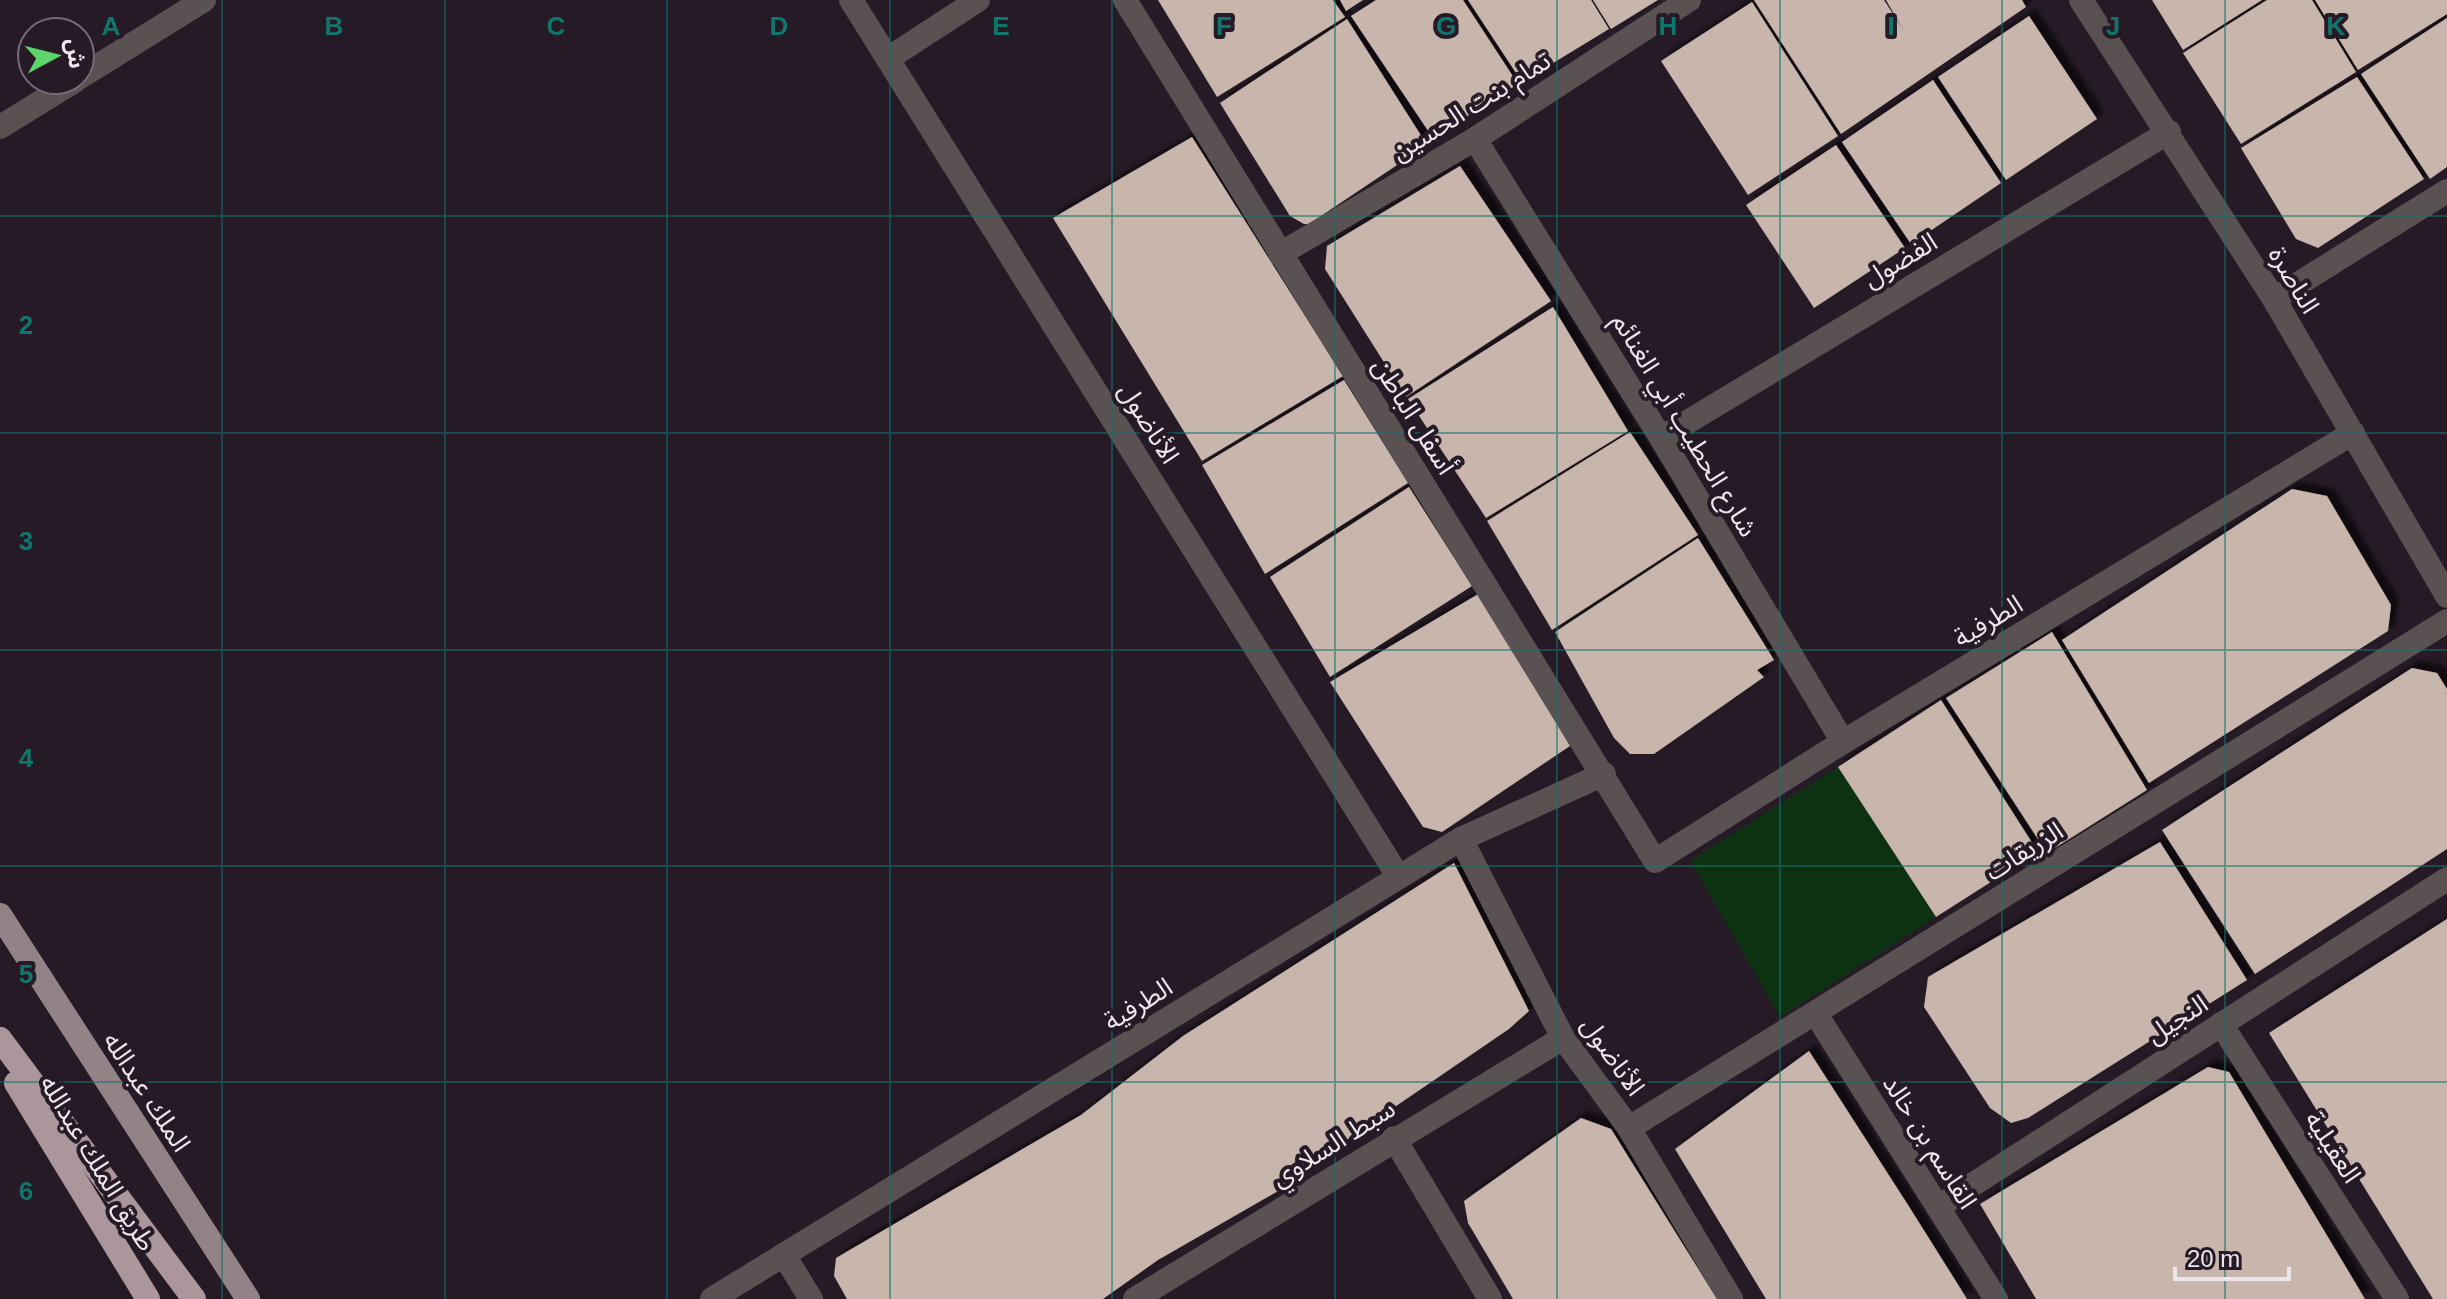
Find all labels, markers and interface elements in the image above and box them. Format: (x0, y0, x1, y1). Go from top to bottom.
text: A (102, 11, 121, 41)
text: B (325, 11, 343, 41)
text: C (547, 11, 566, 41)
text: D (770, 11, 788, 41)
text: E (992, 11, 1010, 41)
text: F (1216, 11, 1232, 41)
text: G (1436, 11, 1456, 41)
text: H (1659, 11, 1677, 41)
text: I (1887, 11, 1895, 41)
text: J (2106, 11, 2120, 41)
text: K (2327, 11, 2346, 41)
north arrow (16, 16, 96, 96)
text: ش (61, 37, 90, 70)
street label: تمام بنت الحسين (1386, 45, 1559, 171)
street label: الفضول (1858, 226, 1942, 294)
street label: الناصرة (2262, 241, 2326, 319)
street label: شارع الحطيب أبي الغنائم (1602, 307, 1765, 545)
text: 2 (19, 310, 33, 340)
street label: أسفل الباطن (1366, 352, 1463, 480)
street label: الأناضول (1113, 377, 1185, 469)
text: 3 (19, 526, 33, 556)
street label: الطرفية (1948, 589, 2028, 653)
text: 4 (19, 743, 34, 773)
street label: الزريقات (1980, 815, 2068, 887)
text: 5 (19, 959, 33, 989)
street label: الطرفية (1098, 971, 1178, 1037)
street label: النجيل (2141, 988, 2213, 1050)
street label: الأناضول (1575, 1011, 1651, 1101)
street label: الملك عبدالله (97, 1027, 197, 1157)
street label: القاسم بن خالد (1873, 1069, 1983, 1217)
street label: طريق الملك عبدالله (33, 1070, 162, 1257)
street label: سبط السلاوي (1266, 1093, 1403, 1197)
street label: العقيلية (2299, 1106, 2367, 1188)
text: 6 (19, 1176, 33, 1206)
scale bar (2175, 1231, 2289, 1281)
text: 20 m (2187, 1245, 2240, 1272)

